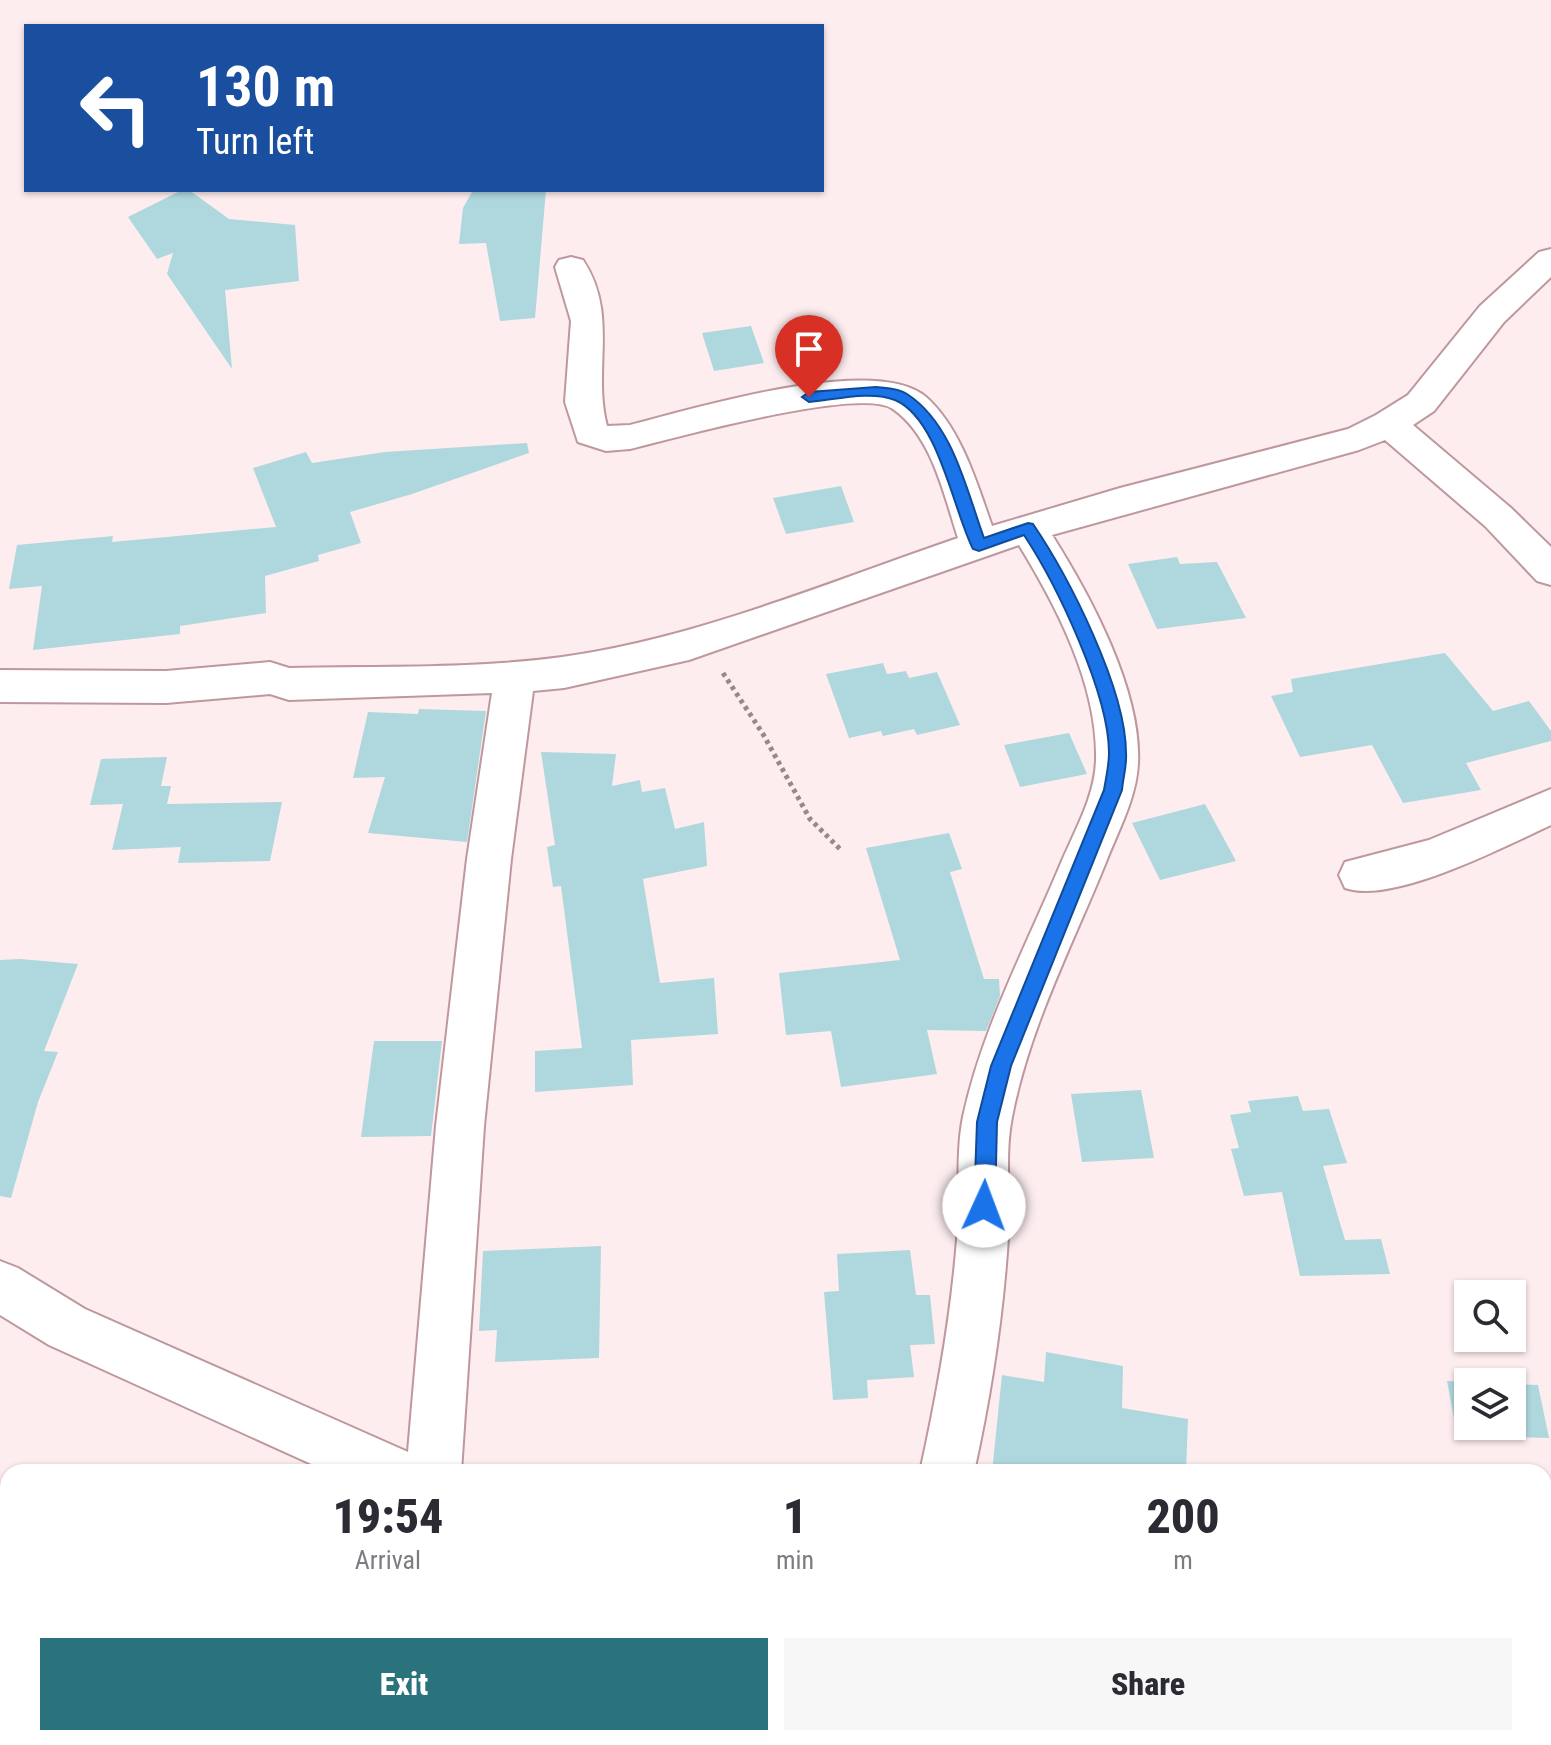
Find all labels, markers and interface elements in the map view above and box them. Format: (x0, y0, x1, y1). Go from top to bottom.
text: 130 m (196, 54, 335, 120)
icon: left (64, 56, 168, 160)
text: Turn left (196, 121, 314, 163)
pin (775, 315, 843, 397)
icon: arrive (787, 327, 831, 371)
position arrow (942, 1164, 1026, 1248)
map controls (1454, 1280, 1526, 1440)
button: search (1454, 1280, 1526, 1352)
button: layers (1454, 1368, 1526, 1440)
text: 19:54 (332, 1488, 444, 1545)
text: 1 (783, 1488, 807, 1545)
text: 200 (1146, 1488, 1220, 1545)
text: Arrival (355, 1545, 421, 1575)
text: min (776, 1545, 814, 1575)
text: m (1173, 1545, 1193, 1575)
button: Exit (40, 1638, 768, 1730)
button: Share (784, 1638, 1512, 1730)

